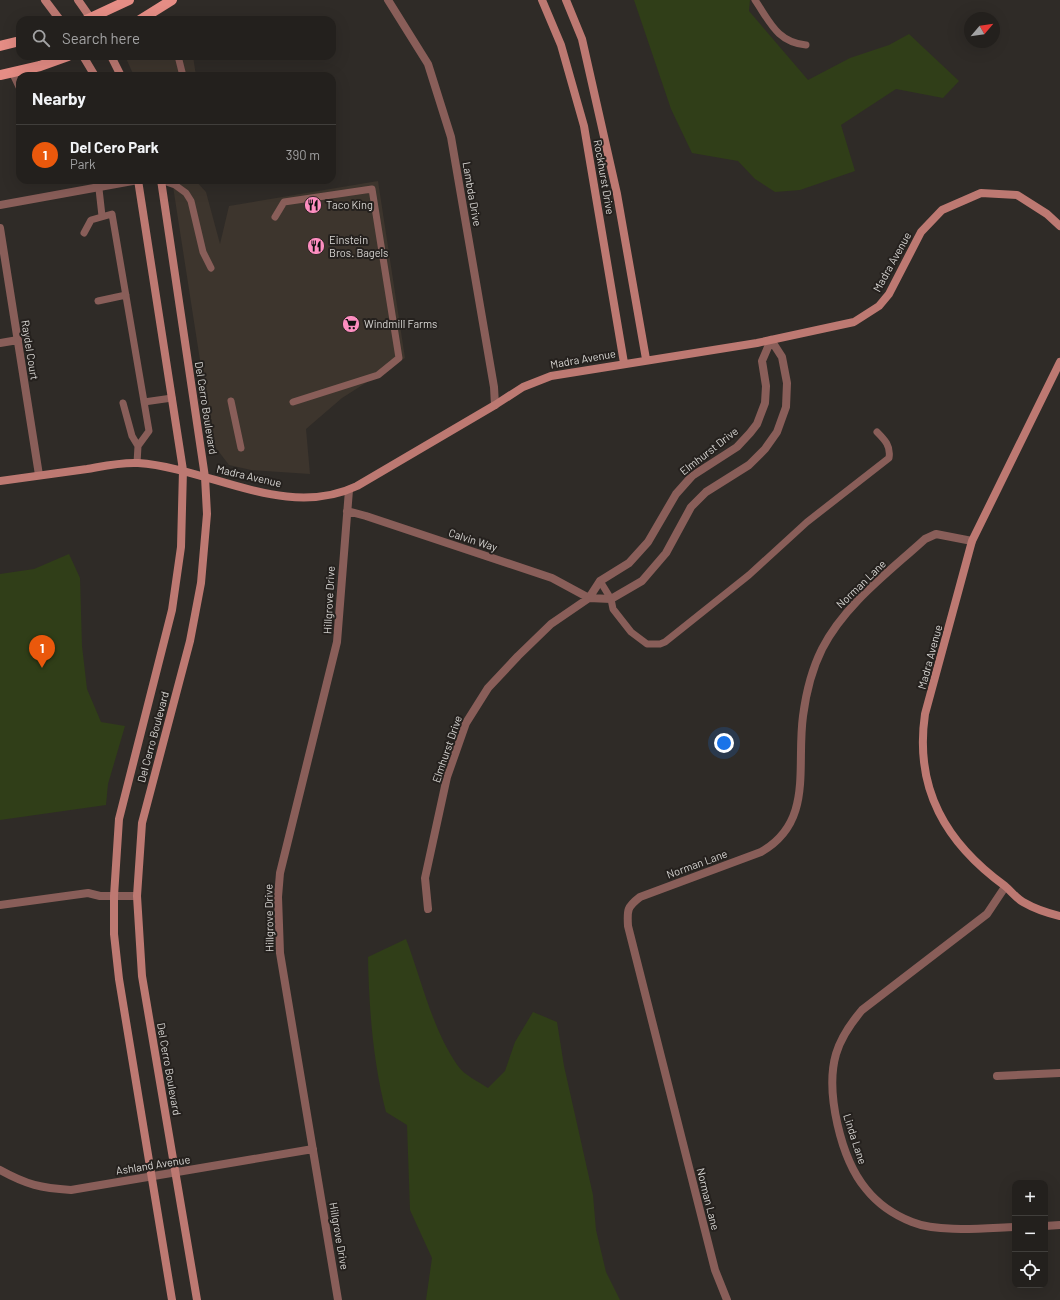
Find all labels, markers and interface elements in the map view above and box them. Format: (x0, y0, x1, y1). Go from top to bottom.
north arrow (964, 12, 1000, 48)
search box (16, 16, 336, 60)
icon: search (30, 27, 52, 49)
text: Search here (62, 29, 140, 47)
text: Nearby (32, 88, 86, 108)
text: Del Cero Park (70, 138, 159, 156)
street label: Rockhurst Drive (592, 139, 617, 215)
text: 1 (43, 147, 47, 163)
text: 390 m (286, 147, 320, 163)
text: Park (70, 156, 96, 172)
street label: Lambda Drive (460, 161, 485, 227)
restaurant icon: Taco King (303, 195, 323, 215)
place label: Taco King (326, 198, 373, 211)
street label: Madra Avenue (870, 230, 913, 294)
place label: Einstein Bros. Bagels (329, 233, 388, 259)
restaurant icon: Einstein Bros. Bagels (306, 236, 326, 256)
supermarket icon: Windmill Farms (341, 314, 361, 334)
place label: Windmill Farms (364, 317, 437, 330)
street label: Raydel Court (19, 319, 42, 381)
street label: Madra Avenue (549, 346, 617, 371)
street label: Del Cerro Boulevard (193, 361, 220, 455)
street label: Elmhurst Drive (677, 424, 740, 477)
street label: Madra Avenue (215, 462, 283, 489)
street label: Calvin Way (447, 526, 499, 554)
street label: Norman Lane (833, 557, 888, 611)
street label: Hillgrove Drive (320, 565, 337, 634)
street label: Madra Avenue (915, 623, 944, 691)
pin: 1 (29, 635, 55, 668)
street label: Del Cerro Boulevard (134, 690, 171, 784)
street label: Elmhurst Drive (429, 713, 464, 784)
your location (714, 733, 734, 753)
street label: Norman Lane (665, 846, 729, 881)
street label: Hillgrove Drive (261, 884, 276, 952)
street label: Del Cerro Boulevard (155, 1022, 184, 1116)
street label: Linda Lane (841, 1112, 870, 1166)
street label: Ashland Avenue (115, 1152, 191, 1177)
street label: Norman Lane (694, 1166, 723, 1232)
map controls (1012, 1180, 1048, 1288)
button: + (1012, 1180, 1048, 1216)
street label: Hillgrove Drive (327, 1201, 352, 1271)
button: − (1012, 1216, 1048, 1252)
button: locate (1012, 1252, 1048, 1288)

